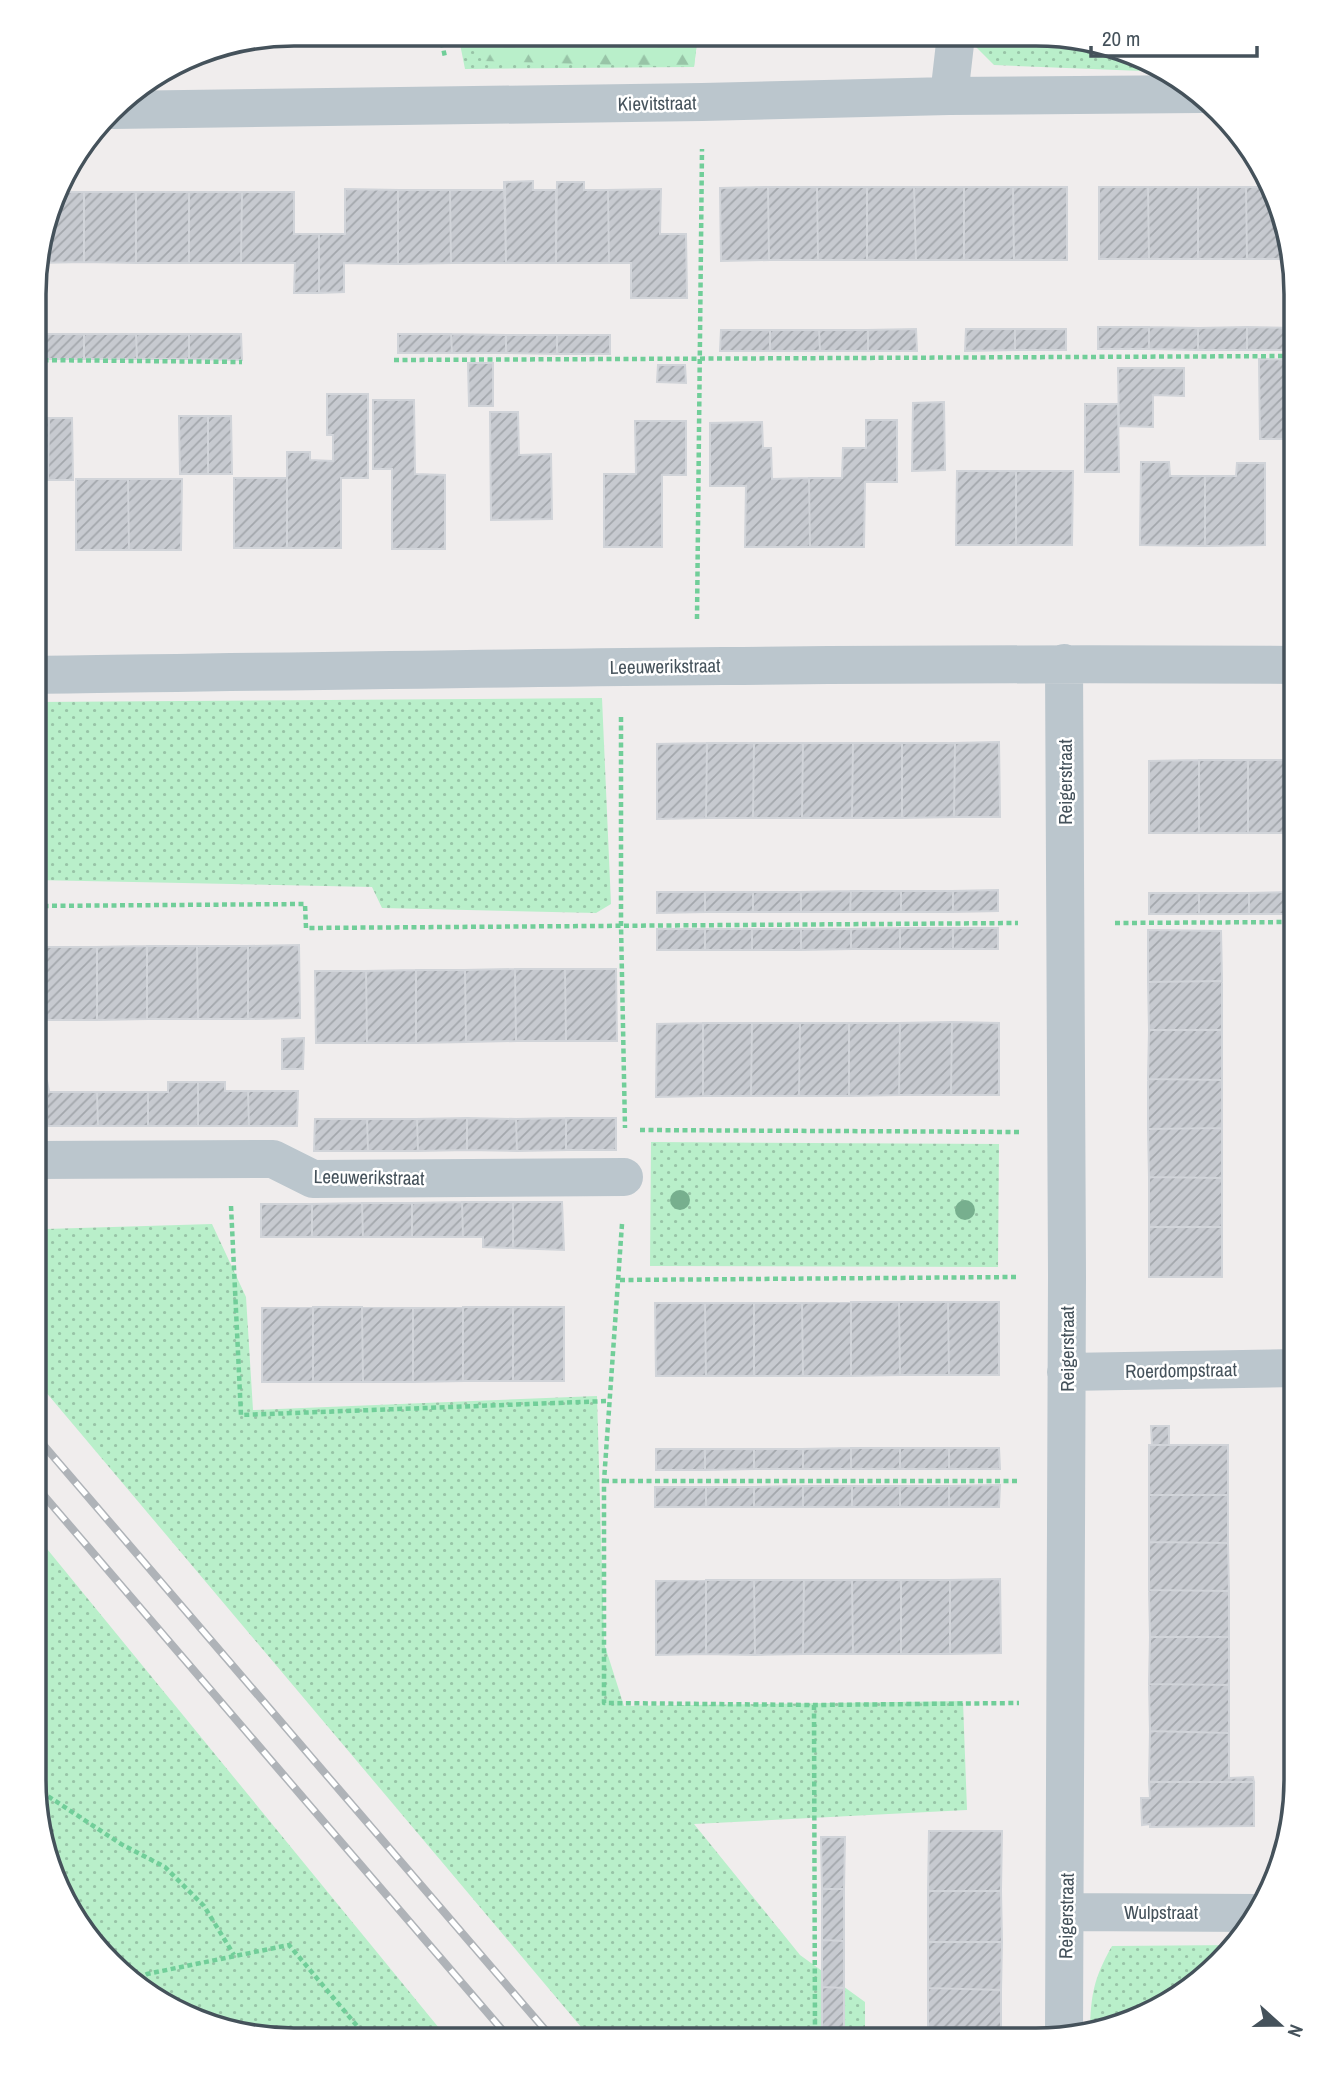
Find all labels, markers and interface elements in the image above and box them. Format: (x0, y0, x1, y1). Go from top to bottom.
scale bar (1091, 14, 1257, 58)
text: 20 m (1102, 24, 1140, 53)
street label: Kievitstraat (617, 89, 697, 117)
street label: Leeuwerikstraat (609, 652, 721, 680)
street label: Reigerstraat (1052, 738, 1078, 825)
street label: Leeuwerikstraat (313, 1163, 425, 1191)
street label: Reigerstraat (1054, 1305, 1080, 1392)
street label: Roerdompstraat (1125, 1356, 1238, 1384)
street label: Reigerstraat (1052, 1872, 1080, 1959)
street label: Wulpstraat (1124, 1899, 1199, 1925)
north arrow (1245, 1990, 1315, 2060)
text: N (1282, 2021, 1310, 2041)

